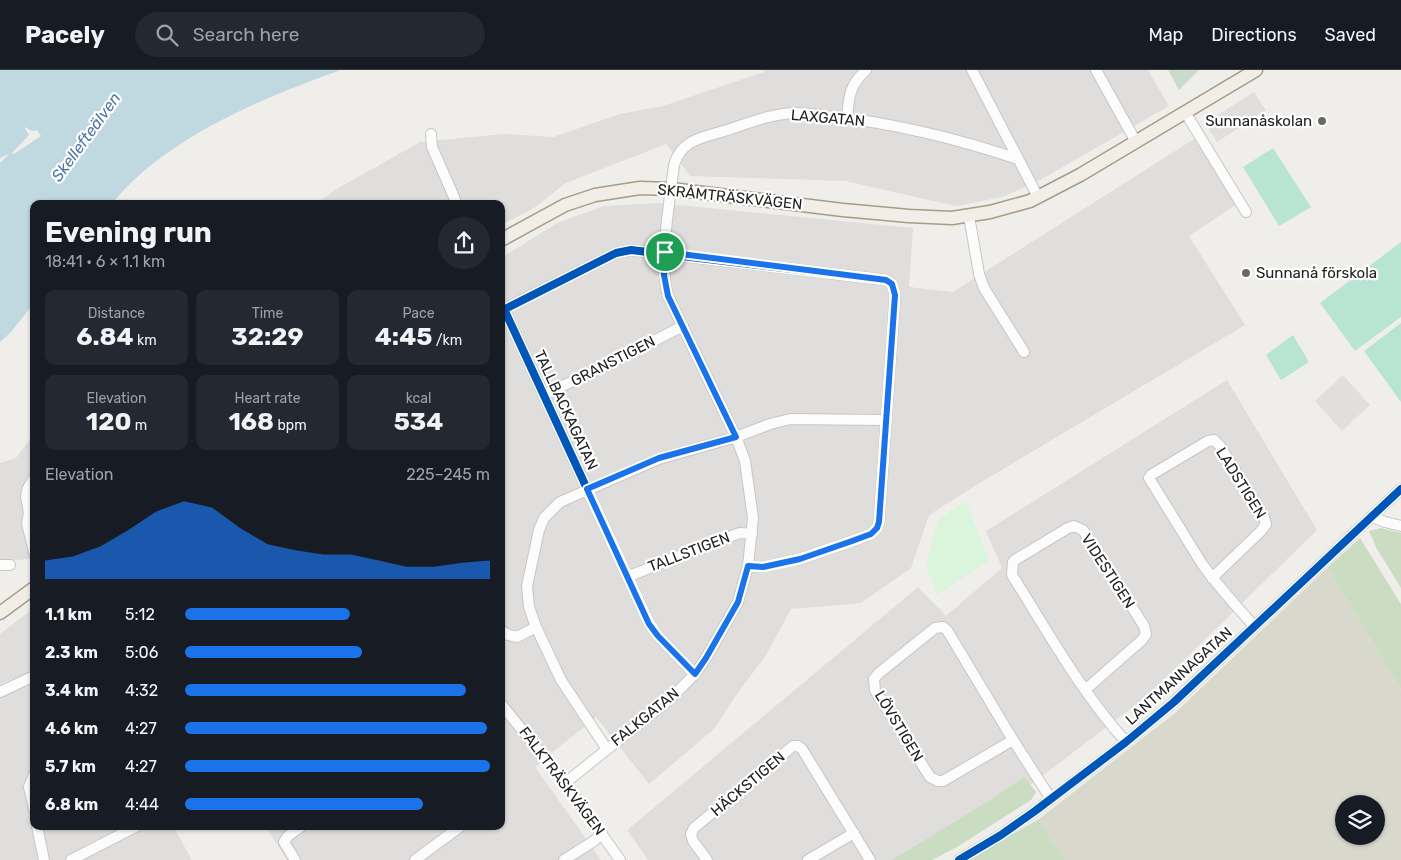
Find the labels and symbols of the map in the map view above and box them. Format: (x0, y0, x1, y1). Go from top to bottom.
water label: Skellefteälven (47, 89, 125, 185)
street label: LAXGATAN (790, 106, 866, 130)
place label: Sunnanåskolan (1205, 112, 1312, 130)
marker: Sunnanåskolan (1316, 115, 1328, 127)
street label: SKRÅMTRÄSKVÄGEN (657, 180, 803, 214)
pin (644, 231, 686, 273)
place label: Sunnanå förskola (1256, 264, 1377, 282)
marker: Sunnanå förskola (1240, 267, 1252, 279)
street label: GRANSTIGEN (568, 332, 658, 390)
street label: TALLBACKAGATAN (530, 347, 602, 473)
street label: LADSTIGEN (1212, 444, 1270, 522)
street label: TALLSTIGEN (646, 528, 732, 576)
street label: VIDESTIGEN (1077, 530, 1139, 612)
street label: LANTMANNAGATAN (1122, 623, 1236, 729)
street label: FALKGATAN (607, 684, 683, 750)
street label: LÖVSTIGEN (871, 687, 927, 765)
street label: FALKTRÄSKVÄGEN (515, 723, 609, 839)
street label: HÄCKSTIGEN (707, 748, 789, 820)

